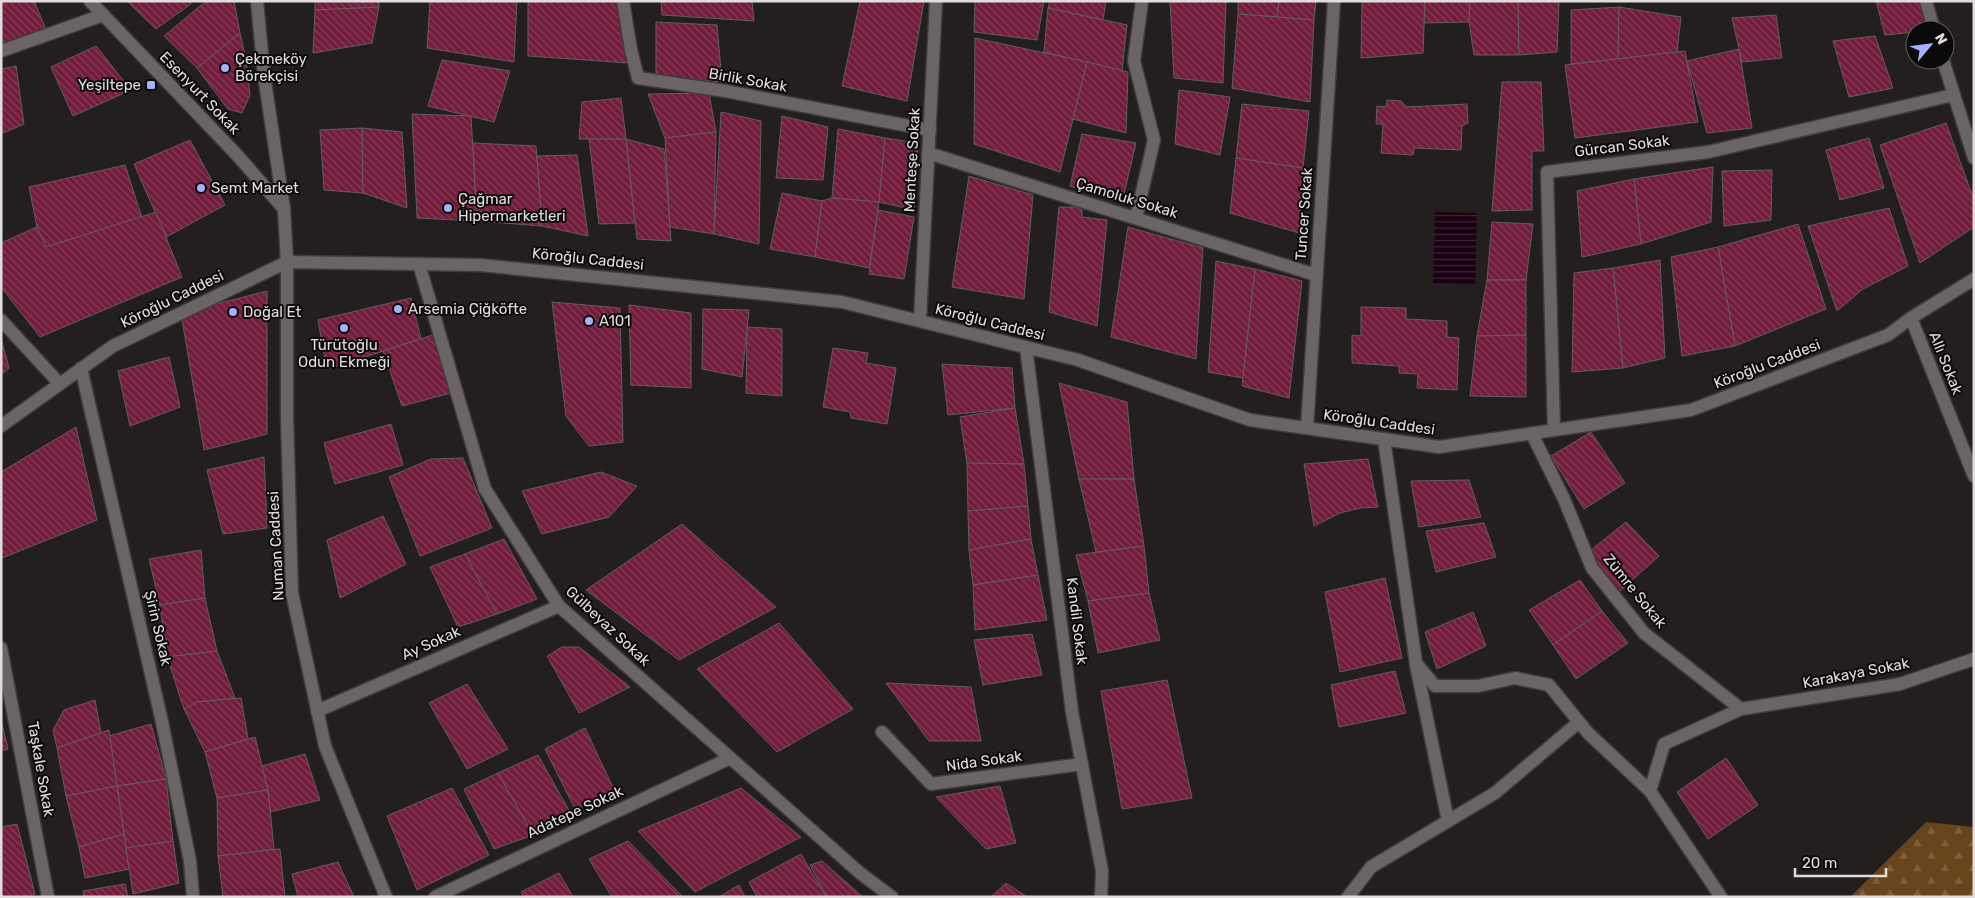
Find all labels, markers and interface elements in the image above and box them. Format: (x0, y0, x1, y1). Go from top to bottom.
north arrow (1905, 20, 1955, 70)
text: N (1931, 30, 1951, 47)
street label: Esenyurt Sokak (156, 48, 244, 138)
place label: Çekmeköy Börekçisi (235, 50, 307, 85)
marker: Çekmeköy Börekçisi (219, 62, 231, 74)
street label: Birlik Sokak (707, 64, 789, 96)
place label: Yeşiltepe (78, 76, 141, 94)
marker: Yeşiltepe (145, 79, 157, 91)
street label: Menteşe Sokak (900, 107, 924, 213)
street label: Gürcan Sokak (1573, 131, 1671, 161)
street label: Tuncer Sokak (1292, 167, 1316, 261)
street label: Çamoluk Sokak (1074, 174, 1180, 222)
place label: Semt Market (211, 179, 299, 197)
marker: Semt Market (195, 182, 207, 194)
place label: Çağmar Hipermarketleri (458, 190, 566, 225)
marker: Çağmar Hipermarketleri (442, 202, 454, 214)
street label: Köroğlu Caddesi (531, 244, 645, 274)
street label: Köroğlu Caddesi (118, 266, 226, 332)
place label: Arsemia Çiğköfte (408, 300, 527, 318)
street label: Köroğlu Caddesi (933, 300, 1047, 344)
place label: Doğal Et (243, 303, 301, 321)
marker: Arsemia Çiğköfte (392, 303, 404, 315)
marker: Doğal Et (227, 306, 239, 318)
place label: A101 (599, 312, 631, 330)
marker: A101 (583, 315, 595, 327)
marker: Türütoğlu Odun Ekmeği (338, 322, 350, 334)
street label: Allı Sokak (1925, 329, 1967, 397)
street label: Köroğlu Caddesi (1711, 335, 1823, 393)
place label: Türütoğlu Odun Ekmeği (298, 336, 390, 371)
street label: Köroğlu Caddesi (1322, 405, 1436, 439)
street label: Numan Caddesi (264, 491, 288, 601)
street label: Zümre Sokak (1600, 550, 1671, 632)
street label: Kandil Sokak (1063, 576, 1091, 666)
street label: Gülbeyaz Sokak (562, 582, 654, 670)
street label: Şirin Sokak (141, 589, 175, 668)
street label: Ay Sokak (399, 622, 464, 664)
street label: Karakaya Sokak (1801, 654, 1911, 692)
street label: Taşkale Sokak (24, 720, 58, 818)
street label: Nida Sokak (945, 747, 1023, 775)
street label: Adatepe Sokak (524, 782, 626, 842)
scale bar (1795, 846, 1886, 878)
text: 20 m (1802, 854, 1837, 872)

